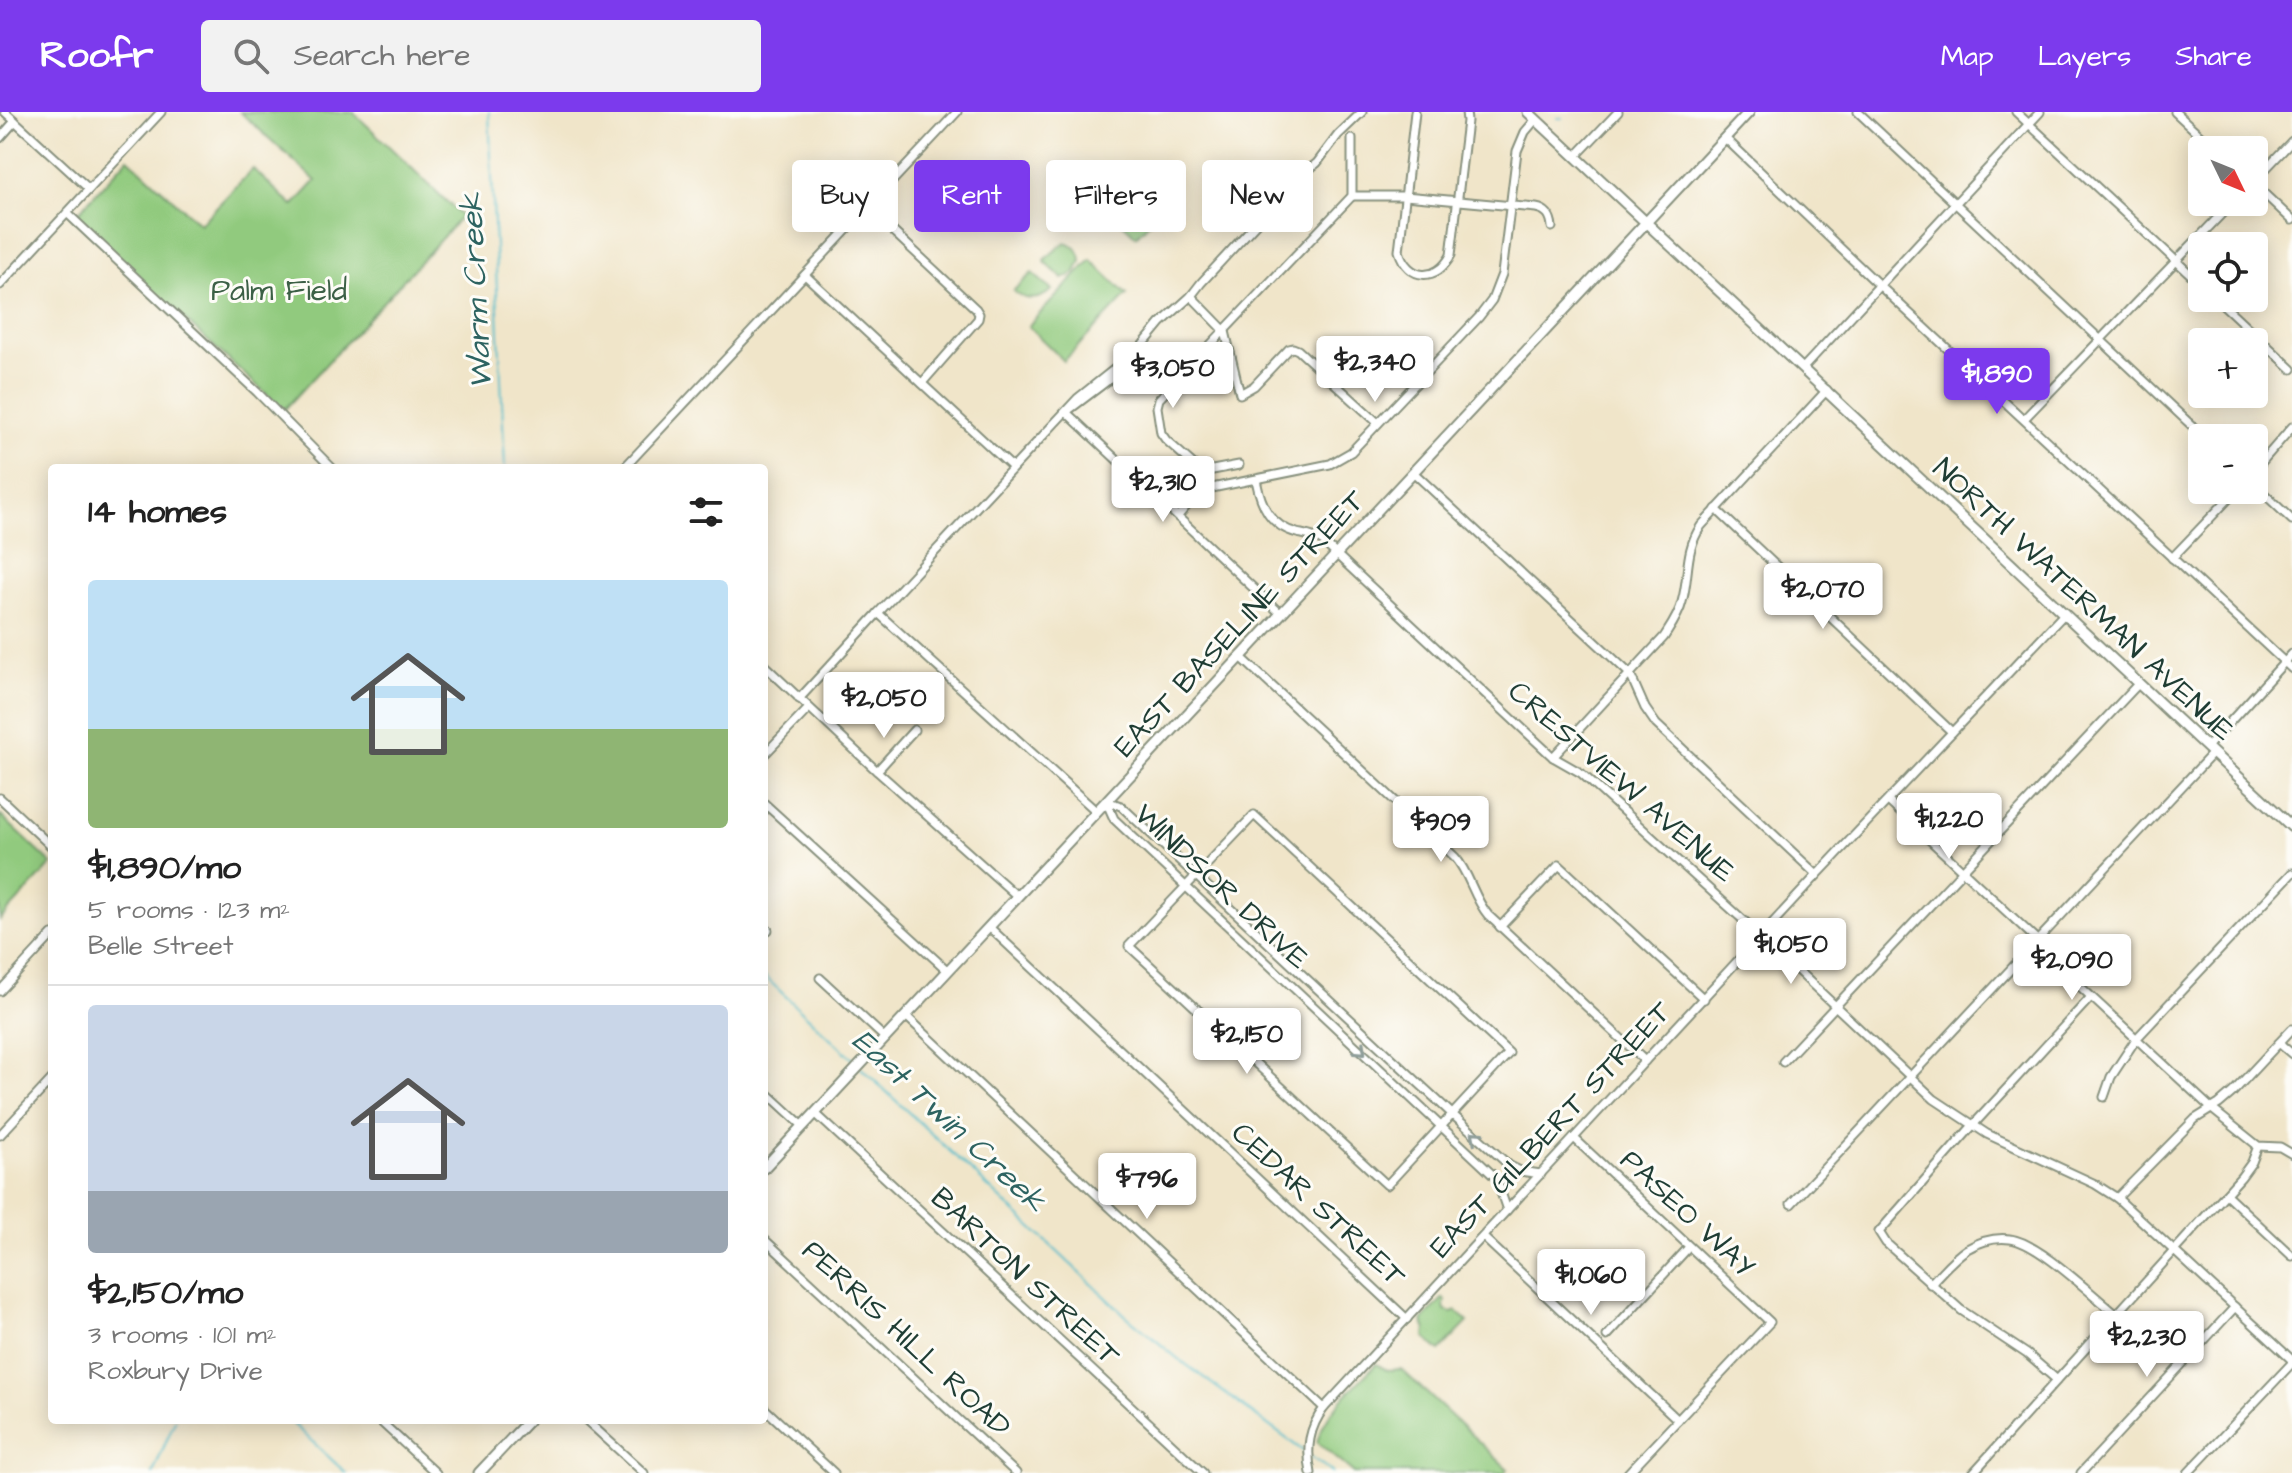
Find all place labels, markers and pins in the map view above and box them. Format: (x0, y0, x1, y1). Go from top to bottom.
pin: $2,340 (1310, 336, 1440, 404)
pin: $3,050 (1108, 342, 1238, 410)
pin: $1,890 (1932, 348, 2062, 416)
pin: $2,310 (1098, 456, 1228, 524)
pin: $2,070 (1758, 563, 1888, 631)
pin: $2,050 (819, 672, 949, 740)
pin: $1,220 (1884, 793, 2014, 861)
pin: $909 (1394, 796, 1488, 864)
pin: $1,050 (1726, 918, 1856, 986)
pin: $2,090 (2007, 934, 2137, 1002)
pin: $2,150 (1182, 1008, 1312, 1076)
pin: $796 (1100, 1153, 1194, 1221)
pin: $1,060 (1526, 1249, 1656, 1317)
pin: $2,230 (2082, 1311, 2212, 1379)

